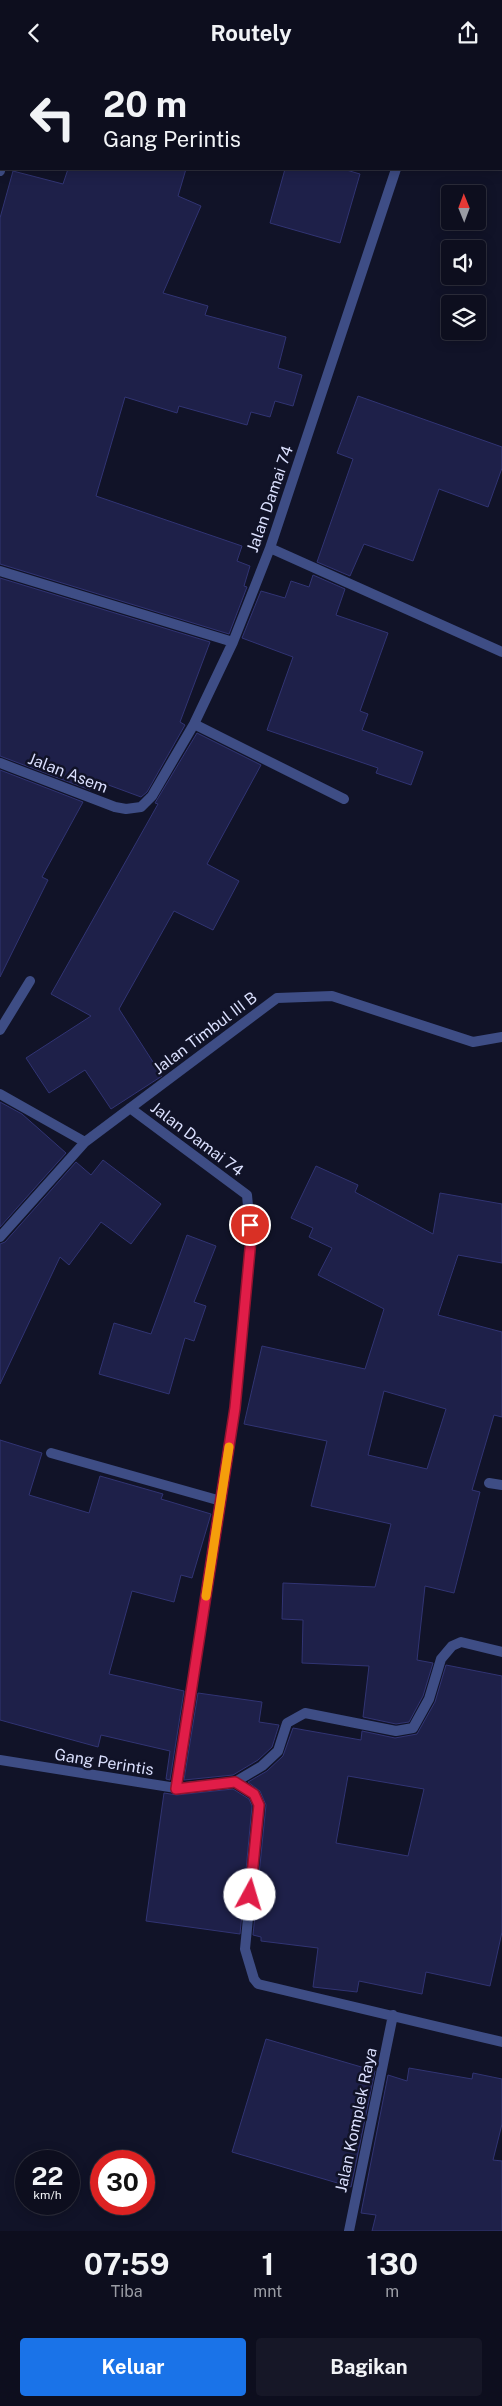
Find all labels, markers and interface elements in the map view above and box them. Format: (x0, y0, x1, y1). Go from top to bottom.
icon: back (20, 19, 48, 47)
icon: share (454, 19, 482, 47)
text: Routely (210, 20, 292, 46)
text: 20 m (103, 84, 187, 125)
icon: left (20, 85, 85, 150)
text: Gang Perintis (103, 126, 241, 152)
north arrow (441, 185, 486, 230)
map controls (441, 185, 486, 340)
button: sound (441, 240, 486, 285)
button: layers (441, 295, 486, 340)
street label: Jalan Damai 74 (243, 443, 297, 555)
street label: Jalan Asem (25, 749, 111, 797)
street label: Jalan Timbul III B (149, 988, 261, 1078)
street label: Jalan Damai 74 (147, 1098, 247, 1180)
pin (229, 1204, 271, 1246)
icon: arrive (236, 1211, 264, 1239)
street label: Gang Perintis (53, 1745, 155, 1779)
position arrow (223, 1868, 275, 1920)
street label: Jalan Komplek Raya (331, 2046, 381, 2194)
speed limit sign: 30 (90, 2150, 155, 2215)
text: 22 (32, 2161, 63, 2191)
text: km/h (33, 2188, 62, 2202)
text: 07:59 (84, 2246, 170, 2282)
text: 1 (261, 2246, 274, 2282)
text: 130 (366, 2246, 418, 2282)
text: Tiba (111, 2282, 143, 2301)
text: mnt (253, 2282, 282, 2301)
text: m (385, 2282, 399, 2301)
button: Keluar (20, 2338, 246, 2396)
button: Bagikan (256, 2338, 482, 2396)

